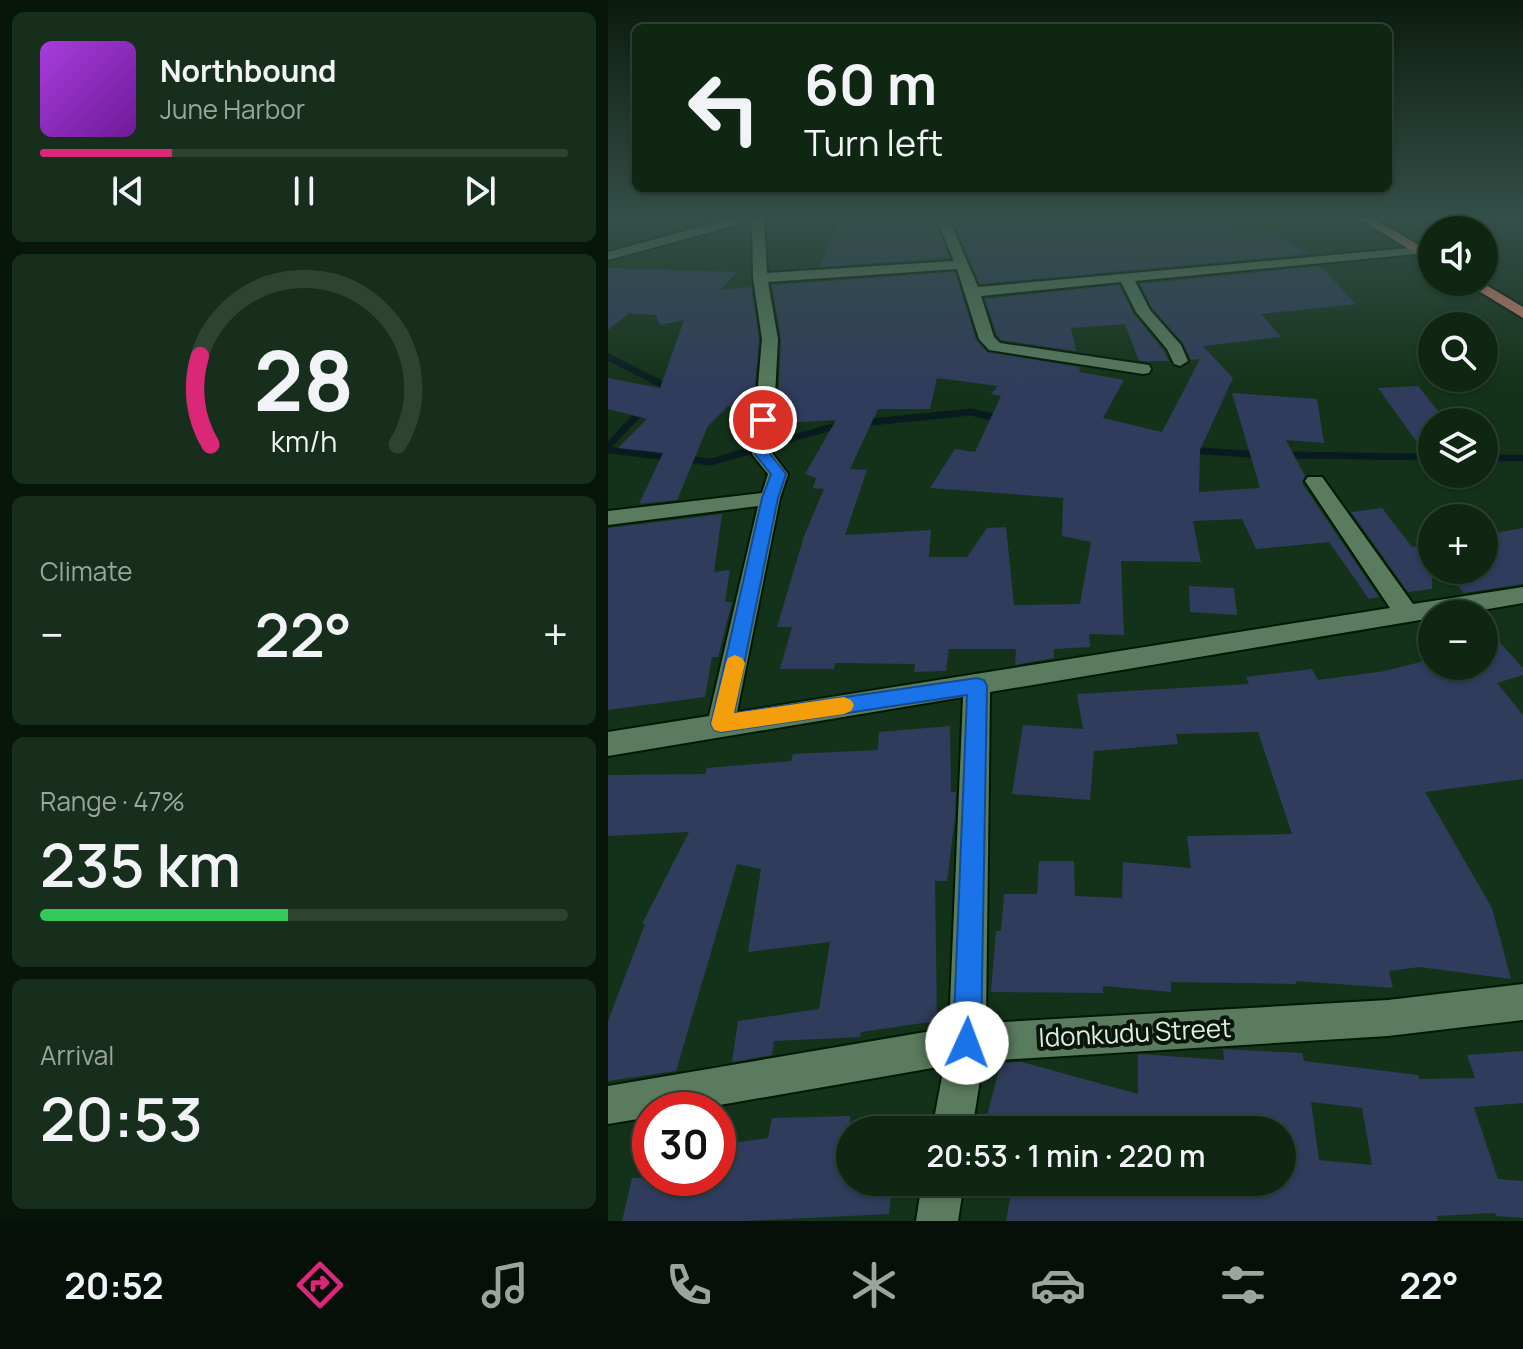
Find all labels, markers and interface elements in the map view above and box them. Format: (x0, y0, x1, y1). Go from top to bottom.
text: 60 m (804, 45, 937, 122)
text: Northbound (160, 50, 337, 91)
icon: left (672, 56, 776, 160)
text: June Harbor (160, 91, 305, 127)
text: Turn left (804, 118, 943, 167)
icon: previous (106, 169, 150, 213)
icon: pause (282, 169, 326, 213)
icon: next (458, 169, 502, 213)
map controls (1418, 216, 1498, 680)
button: sound (1418, 216, 1498, 296)
button: search (1418, 312, 1498, 392)
text: 28 (254, 321, 354, 435)
pin (729, 386, 797, 454)
icon: arrive (741, 398, 785, 442)
button: layers (1418, 408, 1498, 488)
text: km/h (271, 422, 337, 461)
button: + (1418, 504, 1498, 584)
text: Climate (40, 553, 132, 589)
text: 22° (254, 593, 352, 675)
button: − (1418, 600, 1498, 680)
text: − (40, 604, 64, 664)
text: + (543, 604, 568, 664)
text: Range · 47% (40, 783, 185, 819)
text: 235 km (40, 823, 241, 905)
position arrow (925, 1001, 1009, 1085)
street label: Idonkudu Street (1038, 1009, 1232, 1055)
text: Arrival (40, 1037, 114, 1073)
text: 20:53 (40, 1077, 203, 1159)
speed limit sign: 30 (632, 1092, 736, 1196)
text: 20:53 · 1 min · 220 m (926, 1135, 1206, 1176)
icon: directions (292, 1257, 348, 1313)
icon: music (477, 1257, 533, 1313)
icon: phone (661, 1257, 717, 1313)
icon: climate (846, 1257, 902, 1313)
icon: car (1030, 1257, 1086, 1313)
icon: filters (1215, 1257, 1271, 1313)
text: 20:52 (64, 1261, 163, 1310)
text: 22° (1400, 1261, 1459, 1310)

